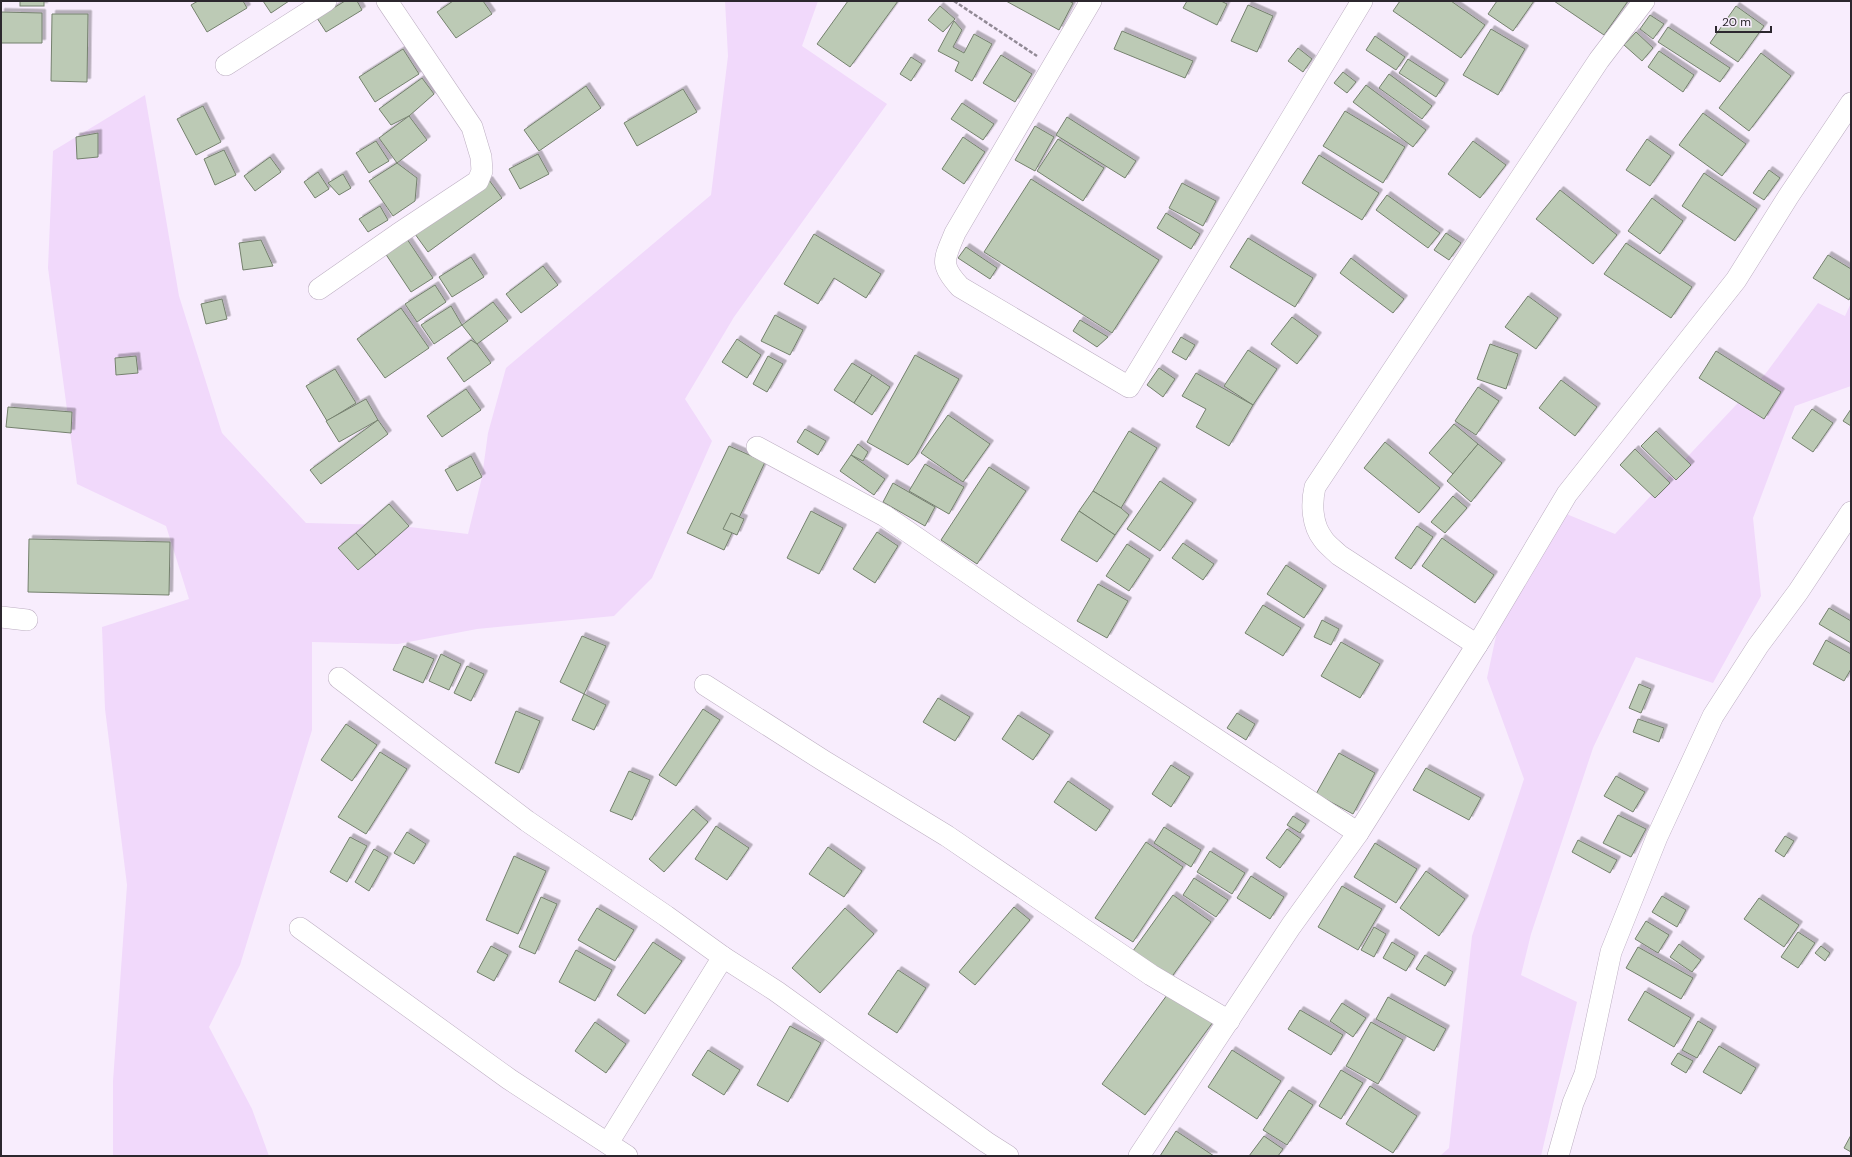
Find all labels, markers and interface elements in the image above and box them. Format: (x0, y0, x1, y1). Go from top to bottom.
scale bar (1716, 8, 1771, 34)
text: 20 m (1722, 14, 1751, 30)

